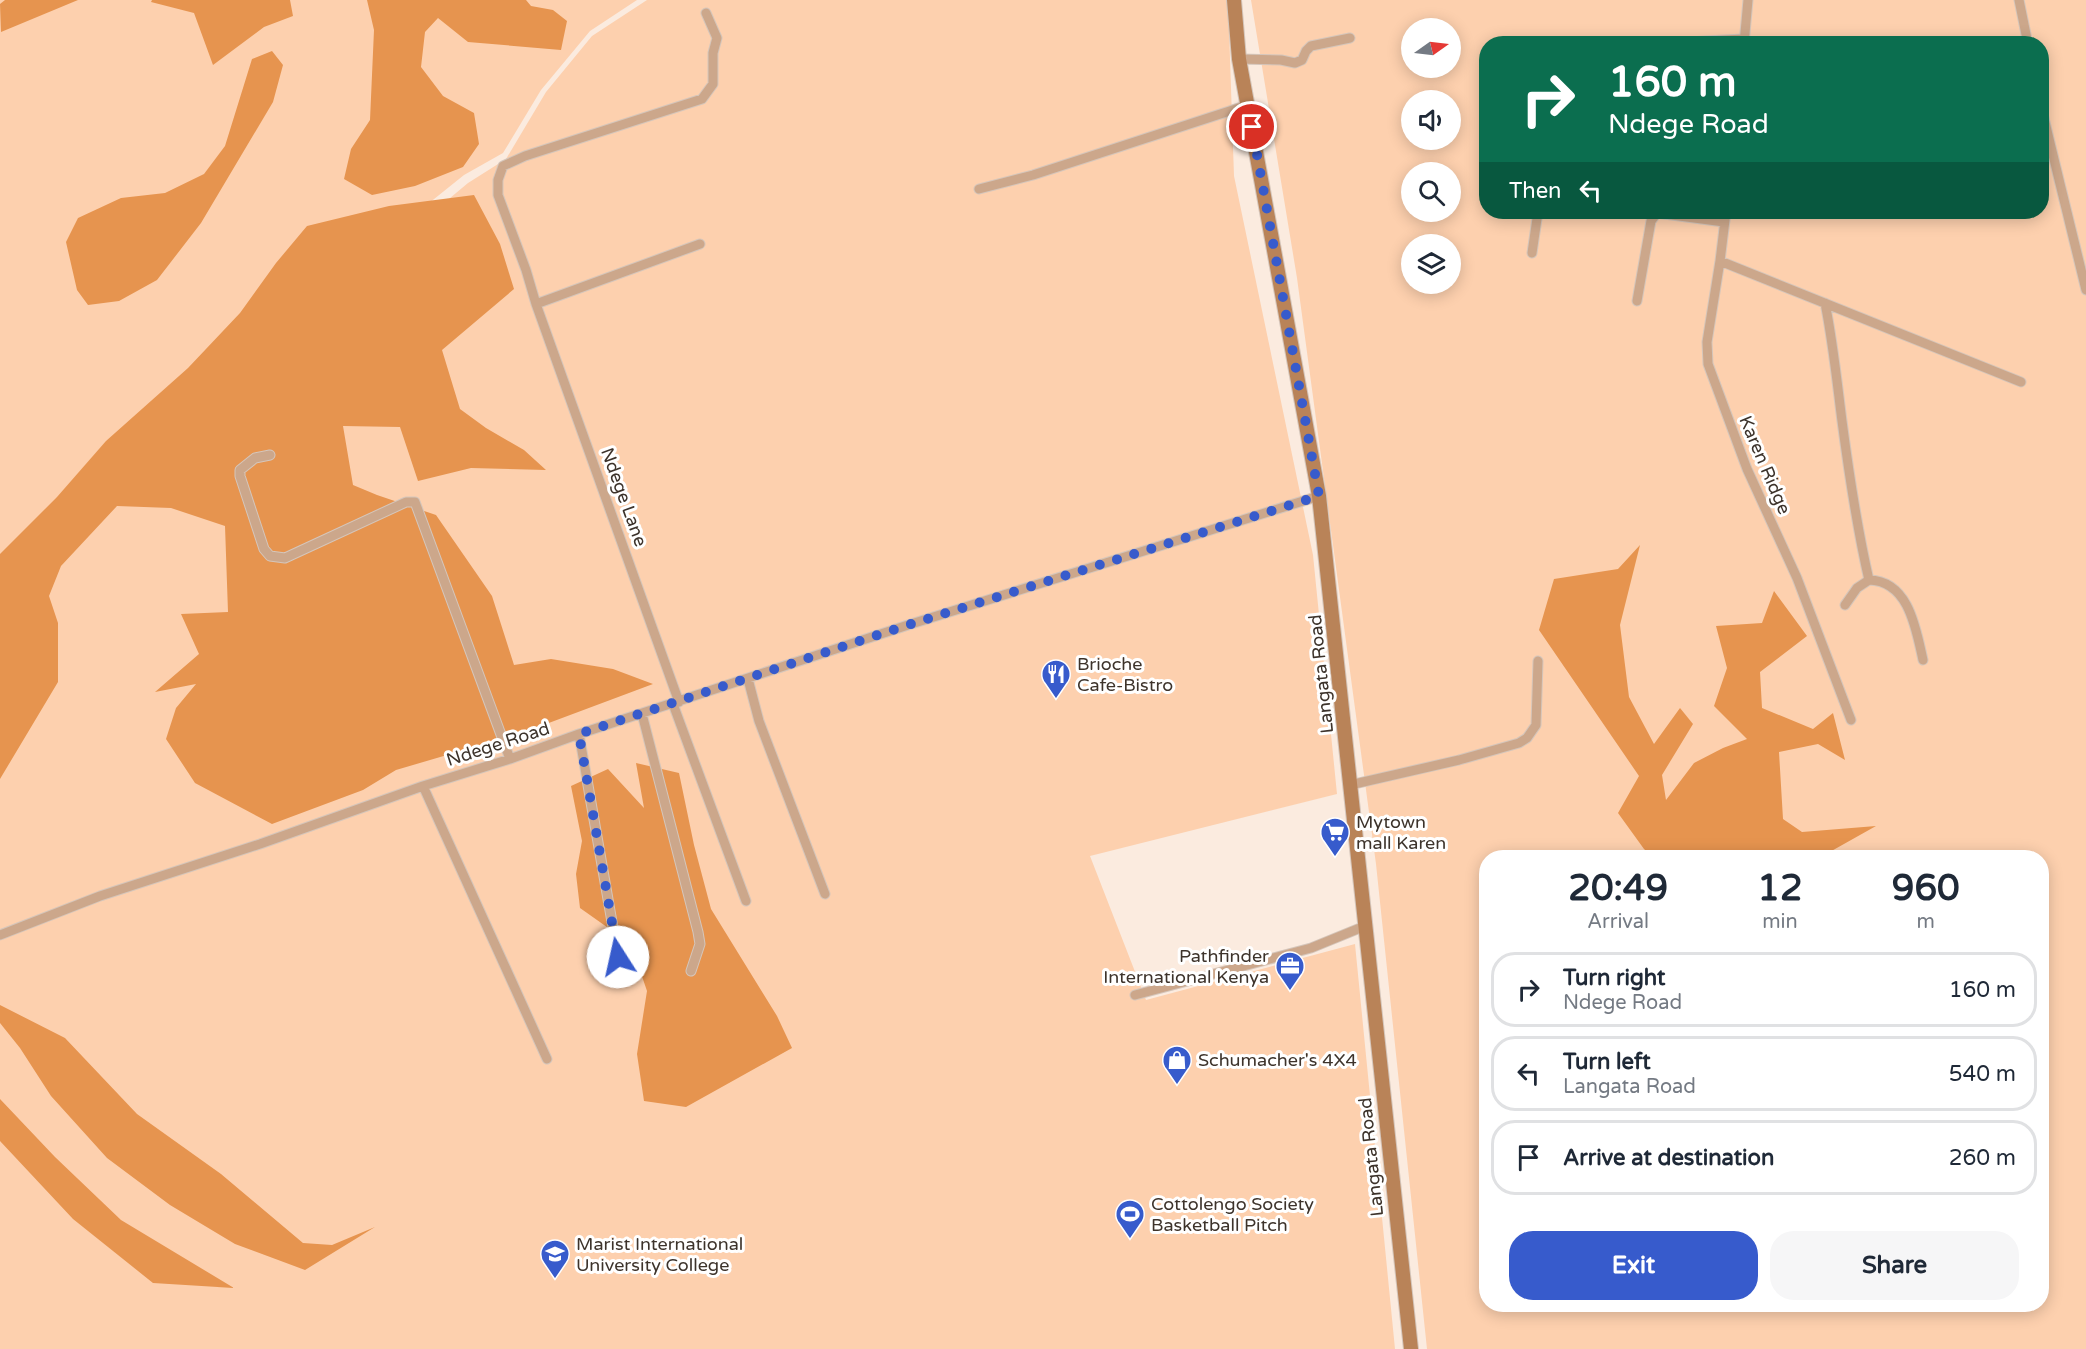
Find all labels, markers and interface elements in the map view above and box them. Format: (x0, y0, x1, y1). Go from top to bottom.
north arrow (1401, 18, 1461, 78)
map controls (1401, 18, 1461, 294)
text: 160 m (1608, 57, 1737, 108)
icon: right (1509, 60, 1587, 138)
button: sound (1401, 90, 1461, 150)
pin (1226, 101, 1277, 152)
text: Ndege Road (1608, 108, 1769, 141)
icon: arrive (1235, 110, 1268, 143)
button: search (1401, 162, 1461, 222)
icon: left (1574, 174, 1607, 207)
text: Then (1509, 178, 1562, 204)
button: layers (1401, 234, 1461, 294)
street label: Karen Ridge (1734, 412, 1796, 518)
street label: Ndege Lane (596, 445, 652, 549)
street label: Langata Road (1304, 613, 1338, 735)
place label: Brioche Cafe-Bistro (1077, 653, 1173, 696)
restaurant icon: Brioche Cafe-Bistro (1040, 658, 1072, 700)
street label: Ndege Road (444, 717, 552, 771)
place label: Mytown mall Karen (1356, 811, 1446, 854)
supermarket icon: Mytown mall Karen (1319, 816, 1351, 858)
text: 20:49 (1568, 867, 1668, 910)
text: 12 (1757, 867, 1803, 910)
text: 960 (1892, 867, 1960, 910)
text: Arrival (1587, 910, 1649, 934)
text: min (1762, 910, 1798, 934)
text: m (1917, 910, 1935, 934)
position arrow (586, 925, 650, 989)
place label: Pathfinder International Kenya (1103, 945, 1269, 988)
office icon: Pathfinder International Kenya (1274, 950, 1306, 992)
text: Turn right (1563, 965, 1665, 991)
icon: right (1512, 973, 1545, 1006)
text: 160 m (1949, 977, 2016, 1003)
text: Ndege Road (1563, 991, 1682, 1015)
shop icon: Schumacher's 4X4 (1161, 1044, 1193, 1086)
place label: Schumacher's 4X4 (1198, 1049, 1357, 1071)
text: Turn left (1563, 1049, 1651, 1075)
icon: left (1512, 1057, 1545, 1090)
text: 540 m (1949, 1061, 2016, 1087)
text: Langata Road (1563, 1075, 1696, 1099)
street label: Langata Road (1354, 1096, 1388, 1218)
icon: arrive (1512, 1141, 1545, 1174)
text: Arrive at destination (1563, 1145, 1774, 1171)
text: 260 m (1949, 1145, 2016, 1171)
place label: Cottolengo Society Basketball Pitch (1151, 1193, 1314, 1236)
sports icon: Cottolengo Society Basketball Pitch (1114, 1198, 1146, 1240)
button: Exit (1509, 1231, 1758, 1300)
button: Share (1770, 1231, 2019, 1300)
place label: Marist International University College (576, 1233, 743, 1276)
school or university icon: Marist International University College (539, 1238, 571, 1280)

